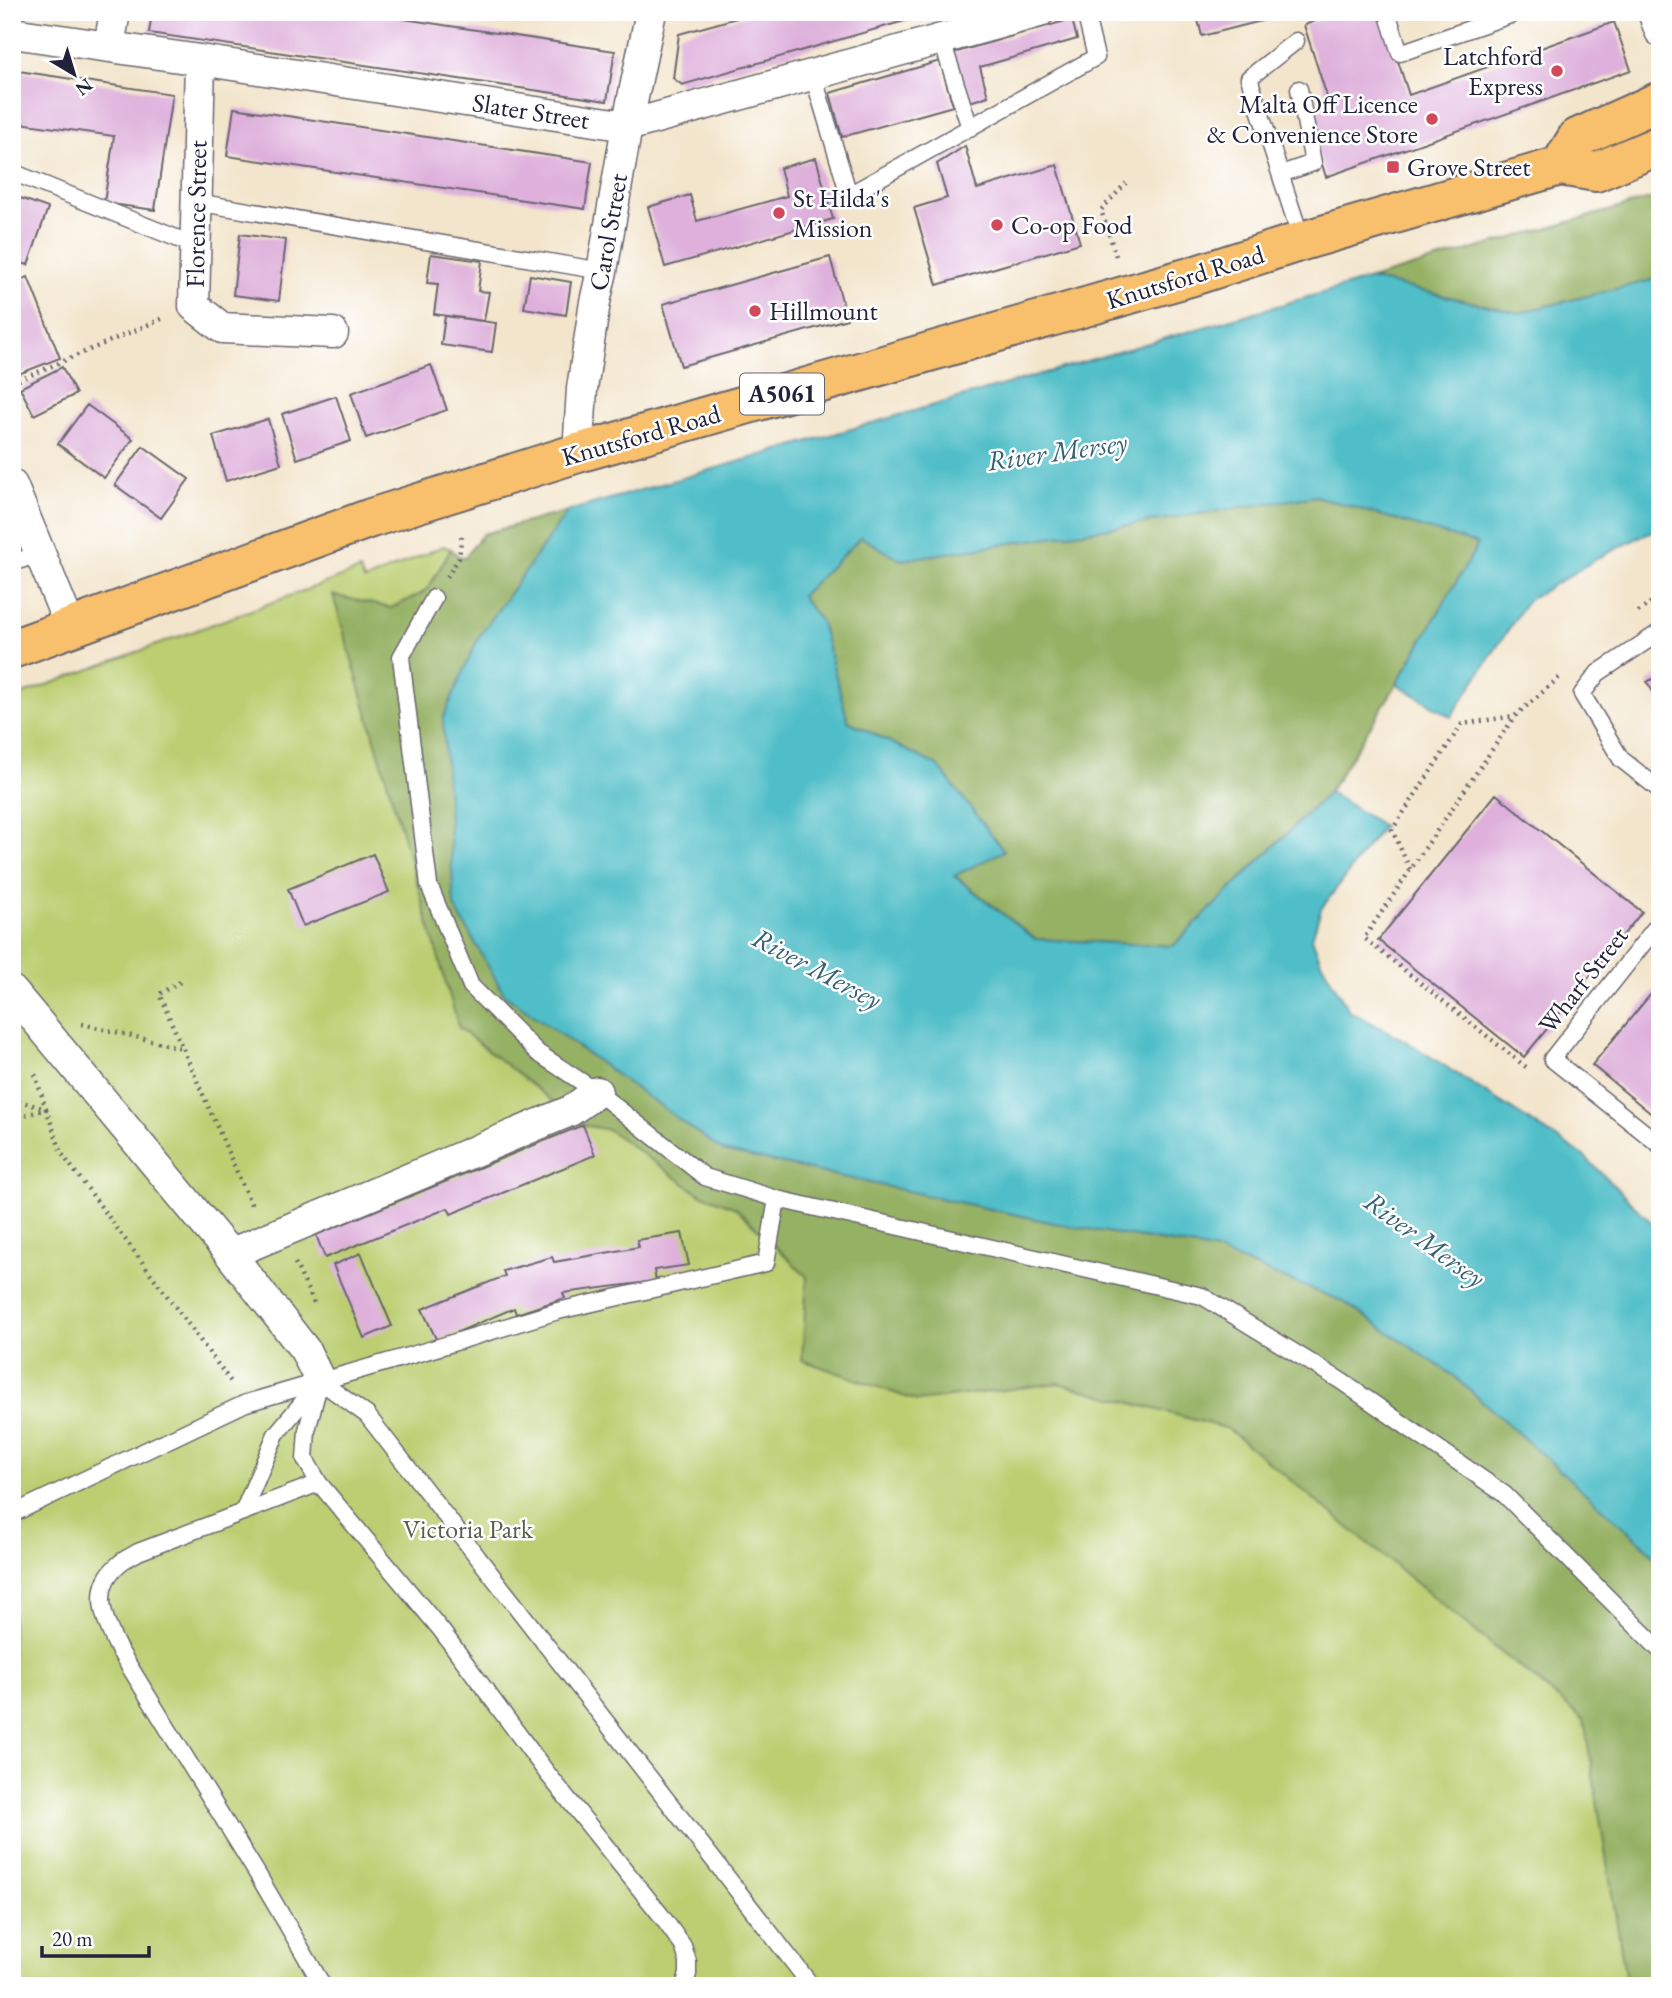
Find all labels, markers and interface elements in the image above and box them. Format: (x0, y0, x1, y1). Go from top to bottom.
north arrow (38, 38, 108, 108)
place label: Latchford Express (1443, 39, 1544, 103)
marker: Latchford Express (1549, 63, 1565, 79)
text: N (70, 72, 98, 102)
street label: Slater Street (470, 85, 592, 137)
place label: Malta Off Licence & Convenience Store (1207, 87, 1418, 151)
marker: Malta Off Licence & Convenience Store (1424, 111, 1440, 127)
street label: Florence Street (178, 140, 214, 288)
place label: Grove Street (1407, 150, 1530, 184)
marker: Grove Street (1385, 159, 1401, 175)
street label: Carol Street (581, 171, 635, 293)
place label: St Hilda's Mission (793, 181, 889, 245)
marker: St Hilda's Mission (771, 205, 787, 221)
place label: Co-op Food (1011, 208, 1133, 242)
marker: Co-op Food (989, 217, 1005, 233)
street label: Knutsford Road (1102, 237, 1269, 317)
place label: Hillmount (769, 294, 878, 328)
marker: Hillmount (747, 303, 763, 319)
road number: A5061 (740, 374, 824, 414)
street label: Knutsford Road (558, 396, 725, 474)
water label: River Mersey (985, 423, 1130, 479)
water label: River Mersey (746, 919, 888, 1017)
street label: Wharf Street (1531, 920, 1635, 1040)
water label: River Mersey (1357, 1183, 1493, 1295)
park label: Victoria Park (403, 1512, 534, 1546)
scale bar (42, 1914, 149, 1958)
text: 20 m (52, 1925, 93, 1952)

